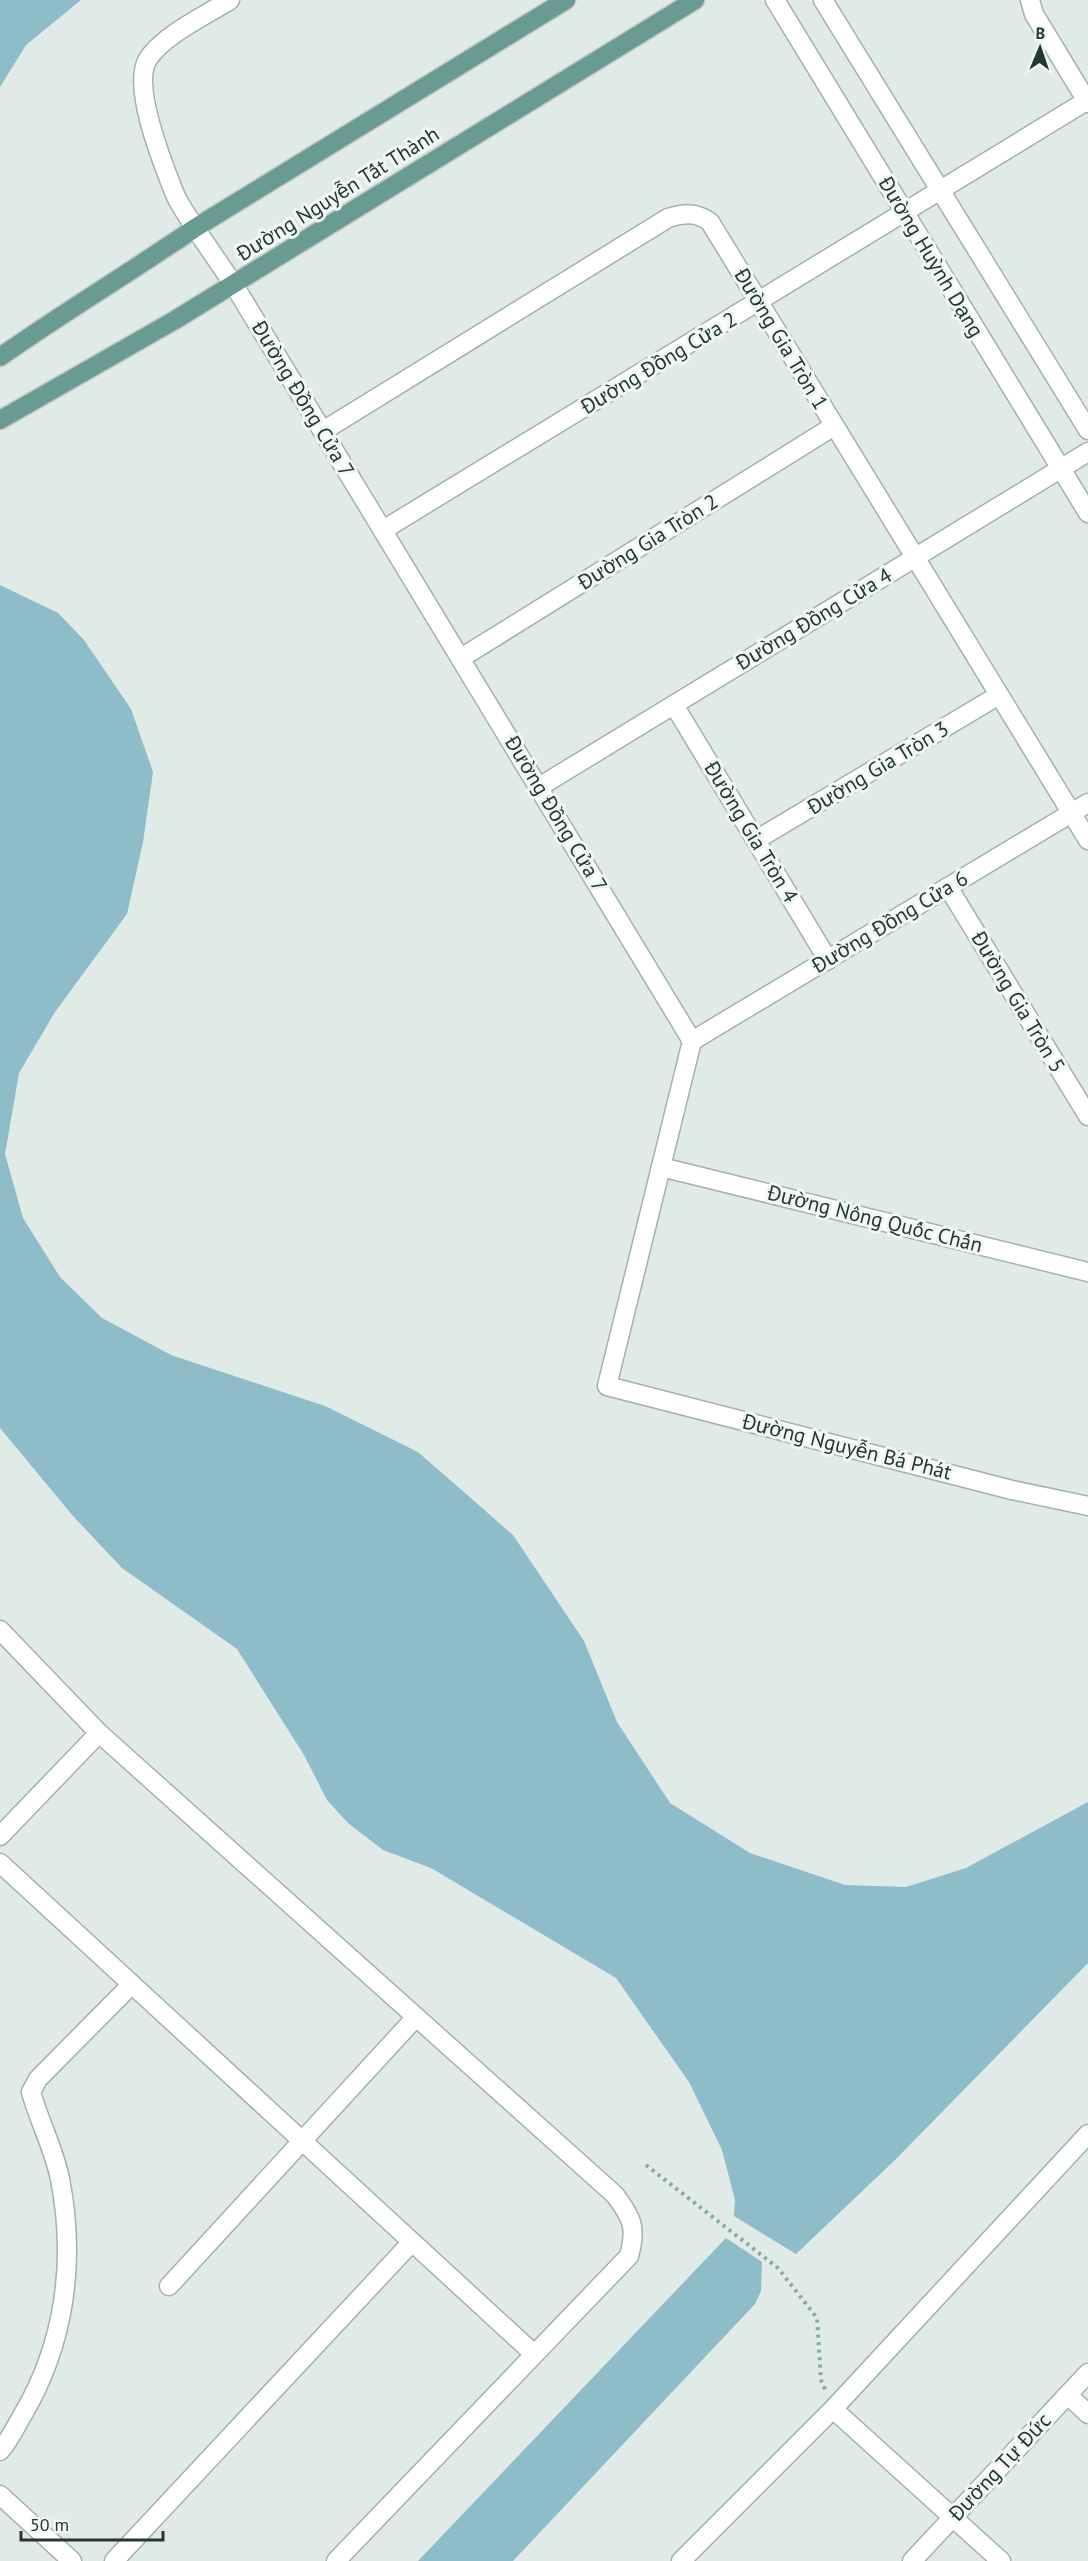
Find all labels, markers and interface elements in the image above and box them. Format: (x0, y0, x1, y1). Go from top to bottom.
north arrow (1010, 18, 1070, 78)
text: B (1035, 23, 1046, 43)
street label: Đường Nguyễn Tất Thành (231, 120, 444, 267)
street label: Đường Huỳnh Dạng (872, 171, 990, 342)
street label: Đường Gia Tròn 1 (728, 262, 834, 414)
street label: Đường Đồng Cửa 2 (575, 305, 742, 420)
street label: Đường Đồng Cửa 7 (246, 315, 361, 482)
street label: Đường Gia Tròn 2 (572, 488, 723, 596)
street label: Đường Đồng Cửa 4 (730, 561, 897, 676)
street label: Đường Gia Tròn 3 (801, 715, 953, 821)
street label: Đường Đồng Cửa 7 (499, 730, 614, 897)
street label: Đường Gia Tròn 4 (698, 755, 804, 907)
street label: Đường Đồng Cửa 6 (806, 864, 973, 979)
street label: Đường Gia Tròn 5 (965, 925, 1071, 1077)
street label: Đường Nông Quốc Chấn (764, 1178, 985, 1258)
street label: Đường Nguyễn Bá Phát (739, 1407, 954, 1486)
street label: Đường Tự Đức (942, 2407, 1057, 2527)
scale bar (21, 2504, 164, 2542)
text: 50 m (30, 2513, 69, 2536)

